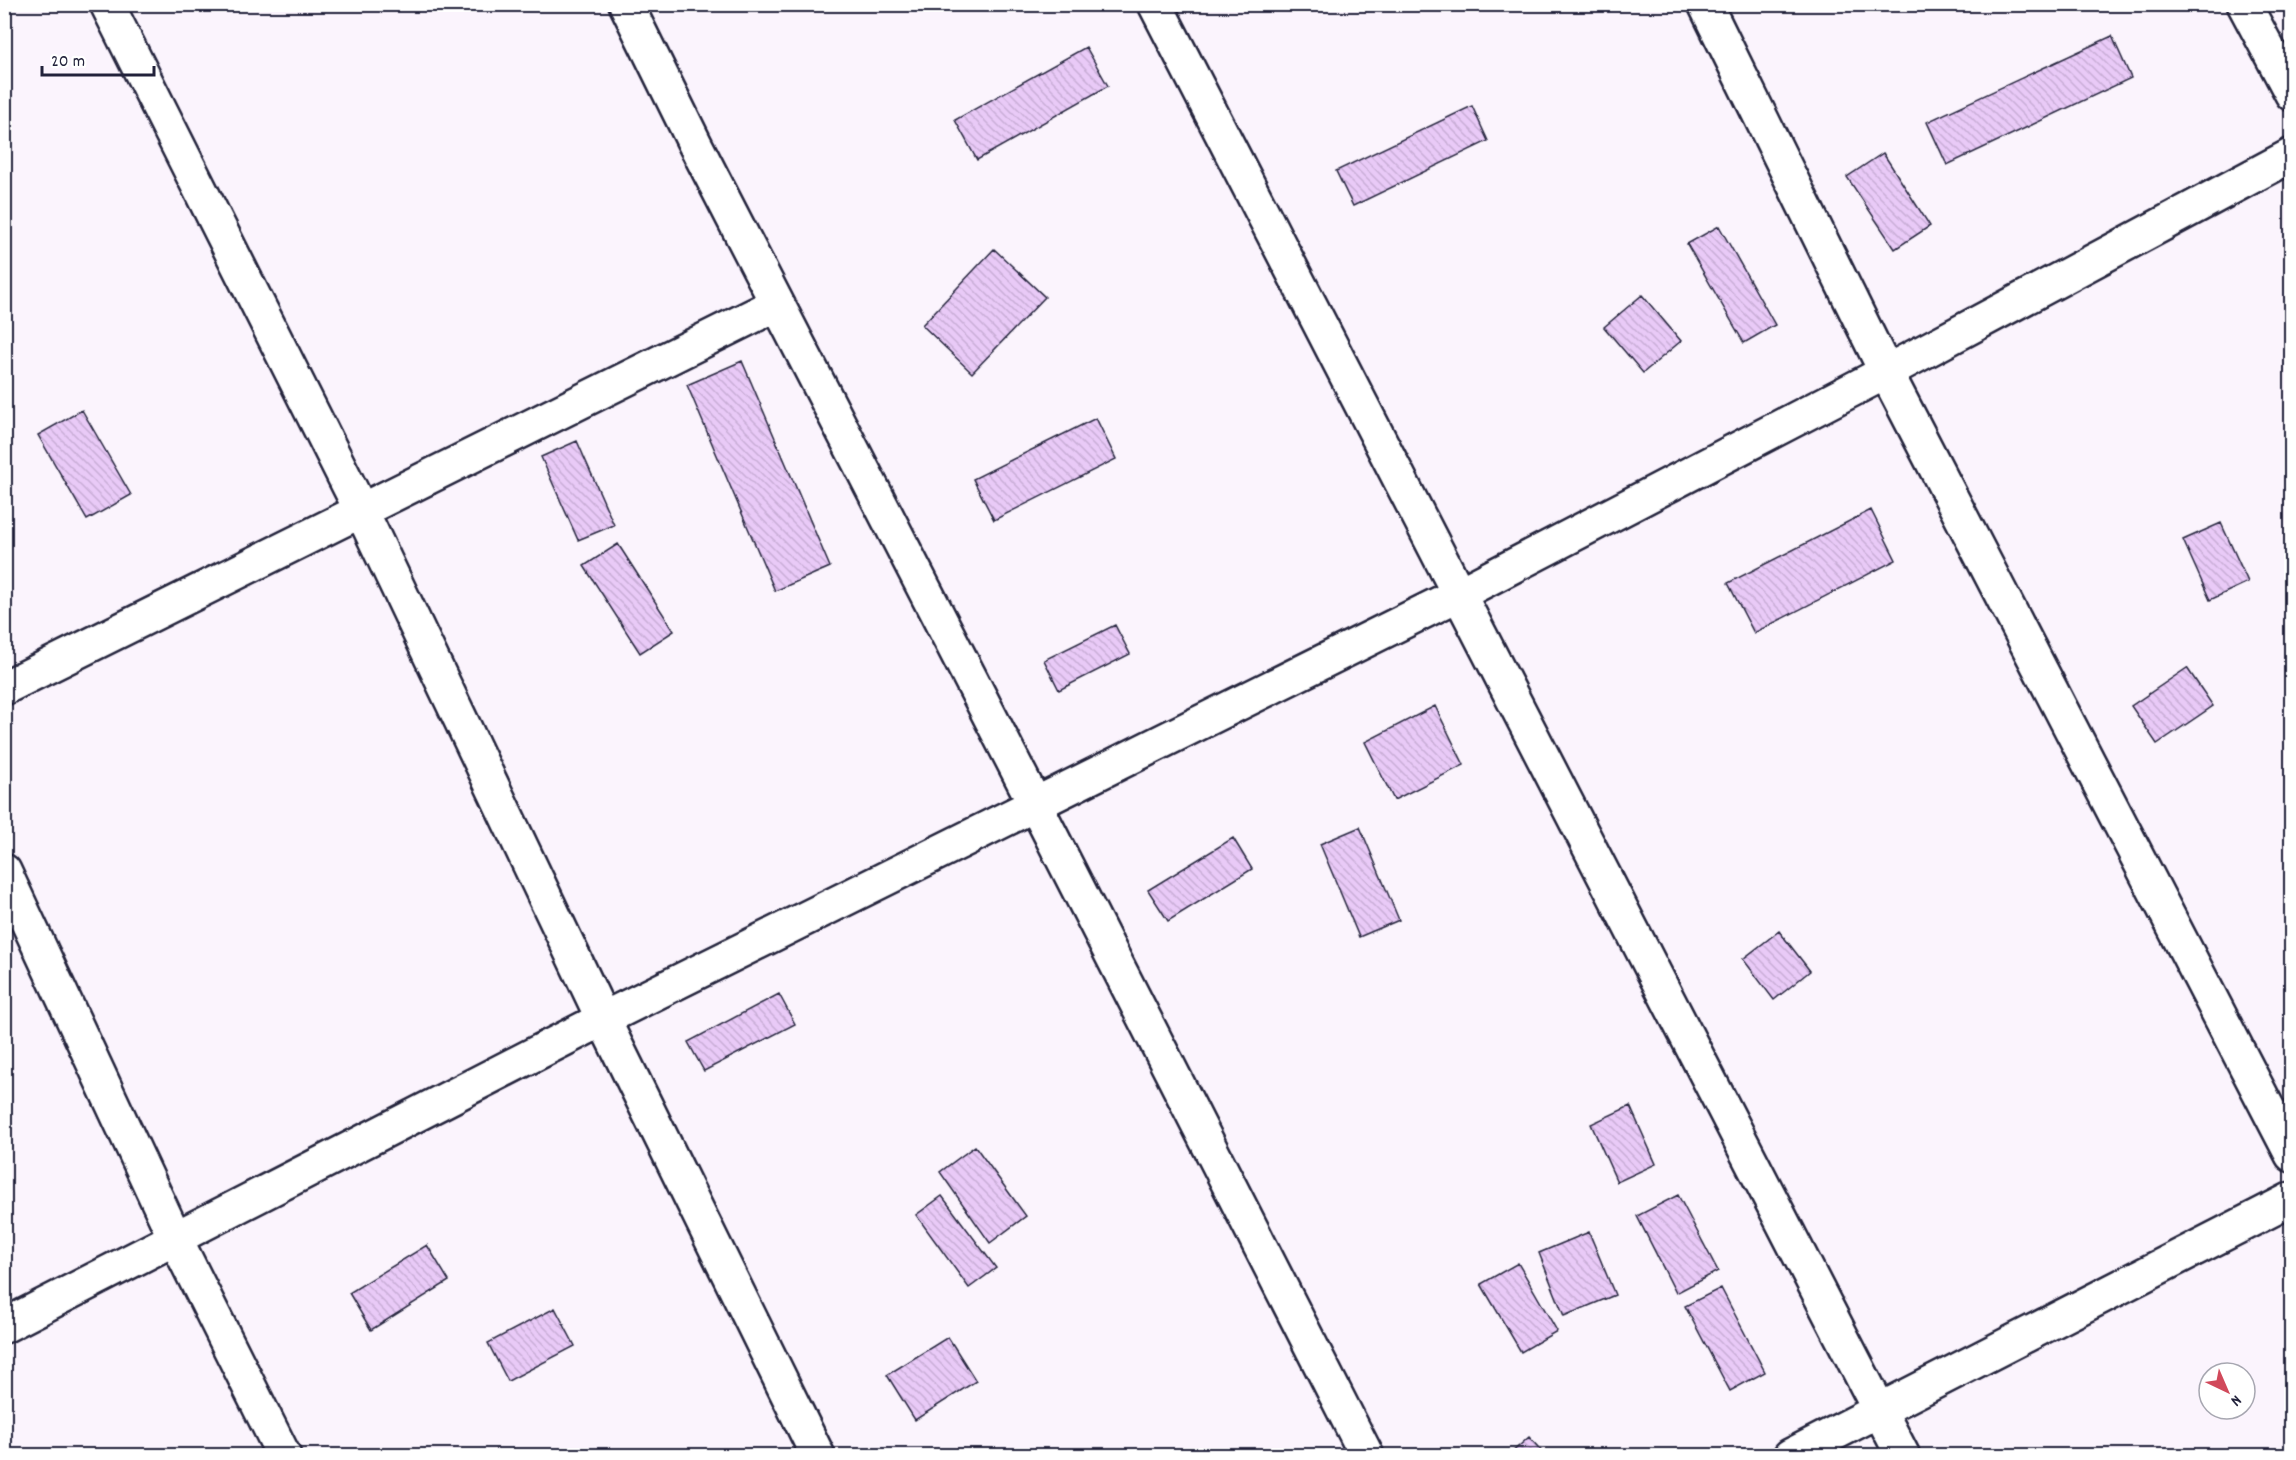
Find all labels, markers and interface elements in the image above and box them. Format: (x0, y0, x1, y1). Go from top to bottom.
scale bar (42, 39, 154, 77)
text: 20 m (51, 50, 85, 75)
north arrow (2197, 1361, 2257, 1421)
text: N (2225, 1389, 2247, 1411)

